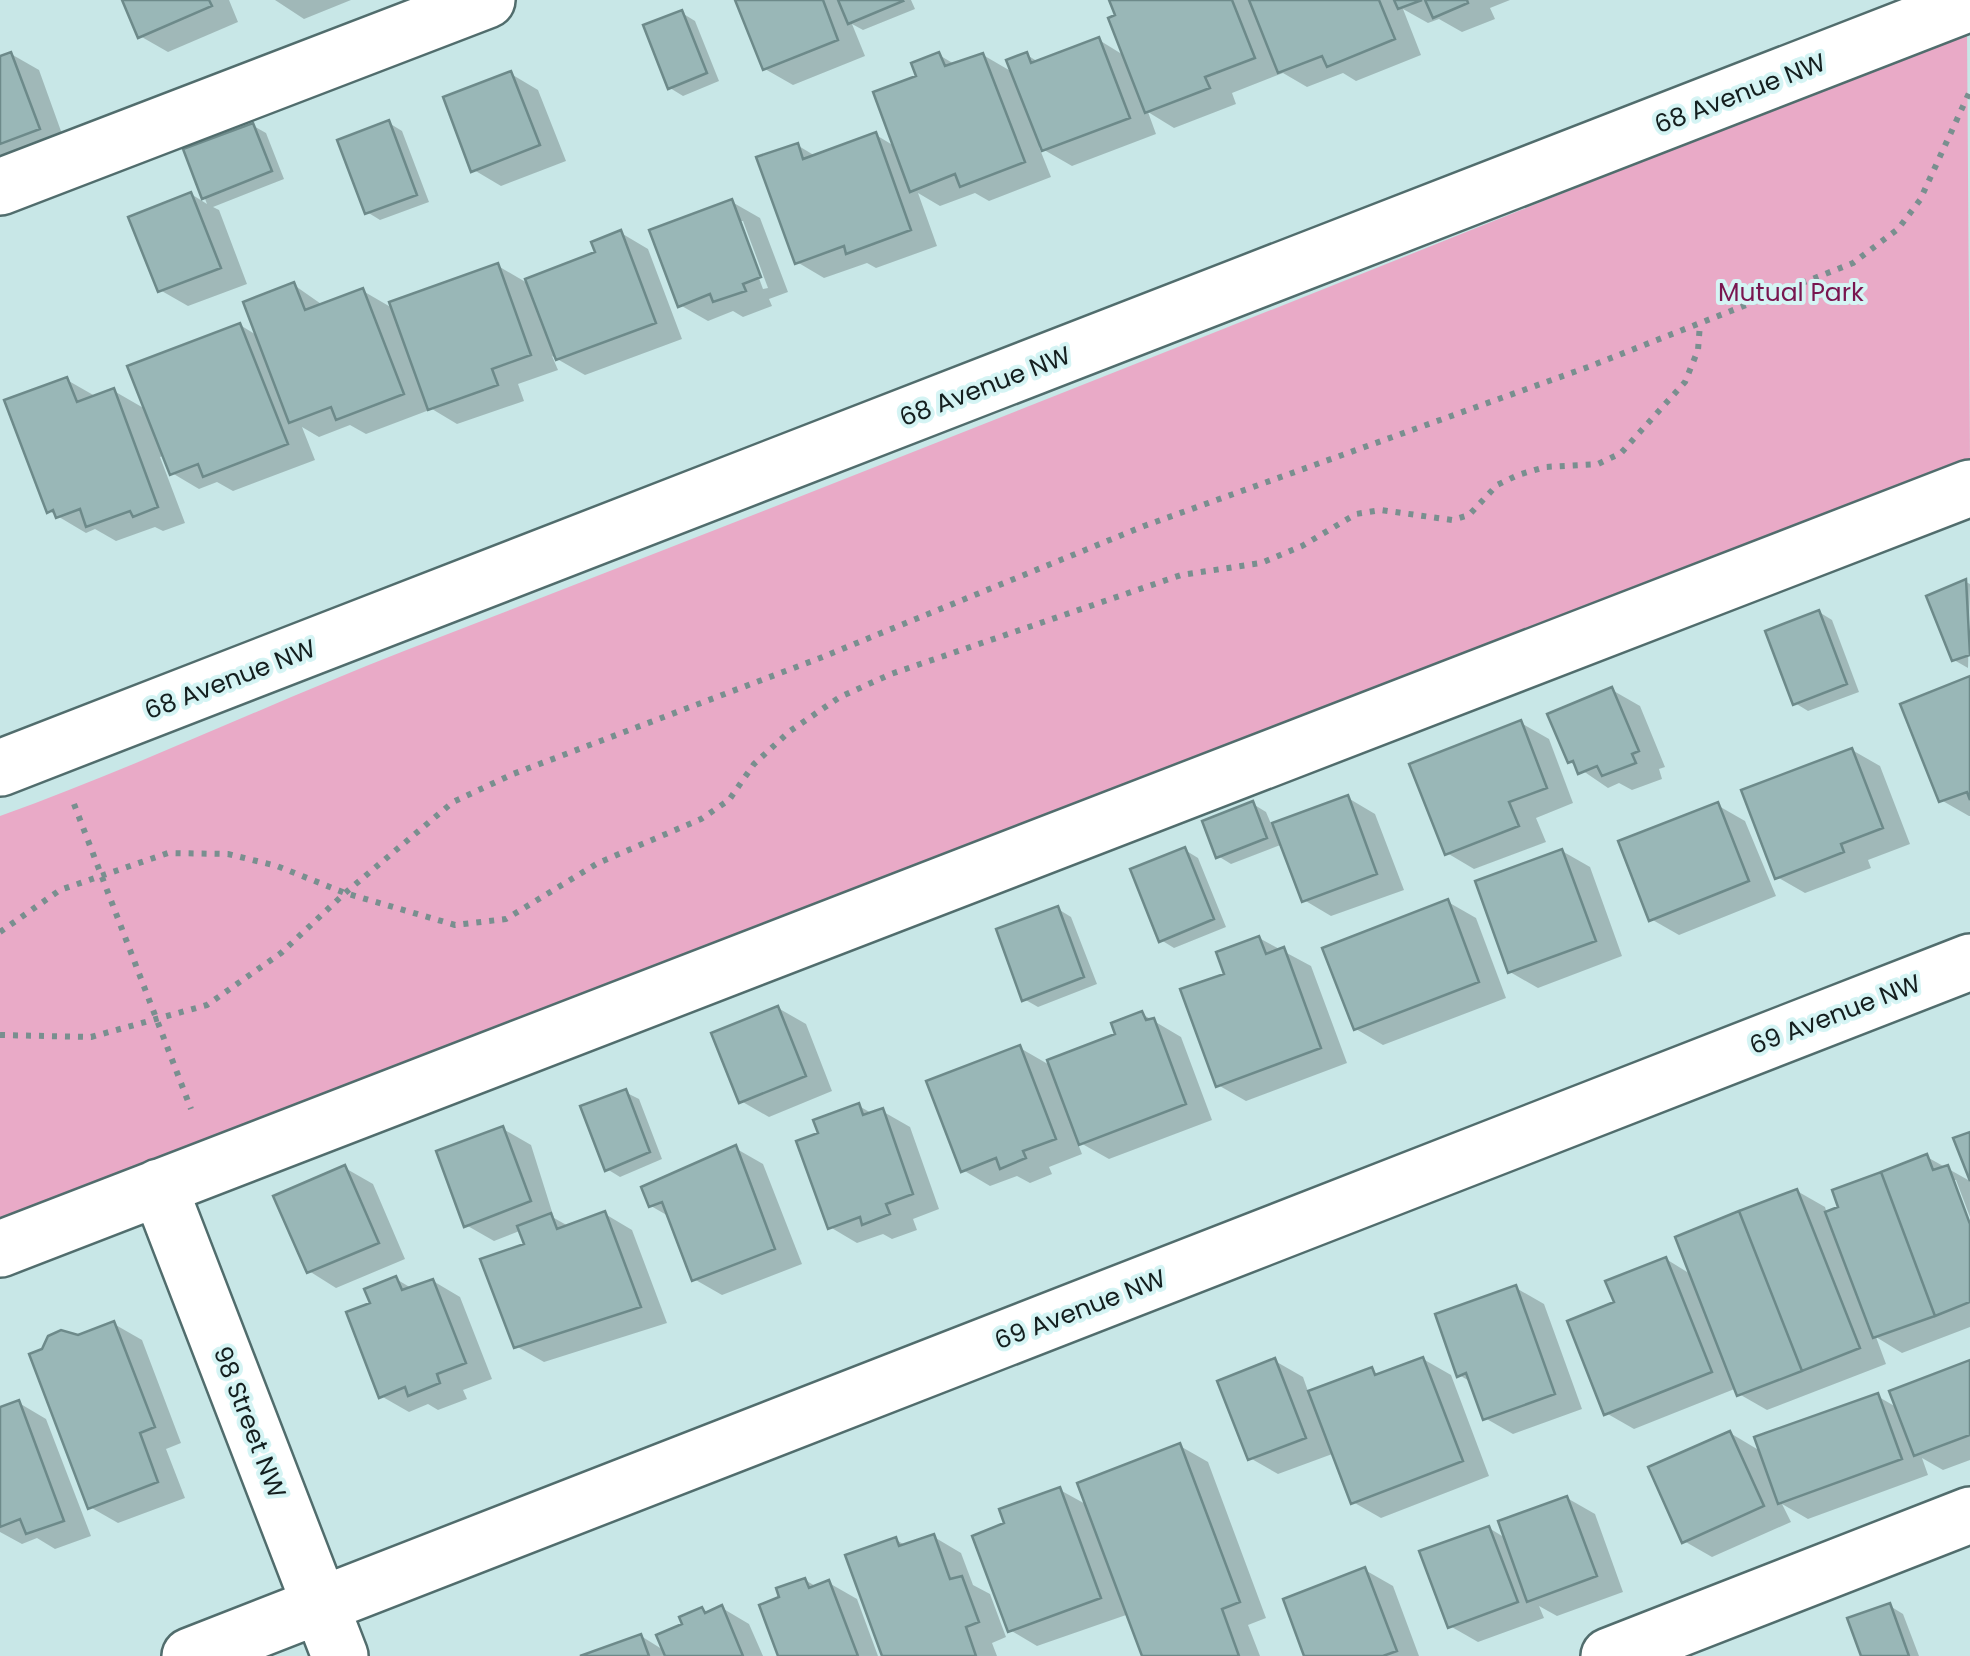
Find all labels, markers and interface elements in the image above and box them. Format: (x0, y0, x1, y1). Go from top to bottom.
street label: 68 Avenue NW (1649, 45, 1831, 142)
park label: Mutual Park (1718, 275, 1864, 310)
street label: 68 Avenue NW (894, 338, 1076, 435)
street label: 68 Avenue NW (139, 631, 321, 728)
street label: 69 Avenue NW (1744, 966, 1926, 1063)
street label: 69 Avenue NW (989, 1261, 1171, 1358)
street label: 98 Street NW (205, 1341, 295, 1503)

